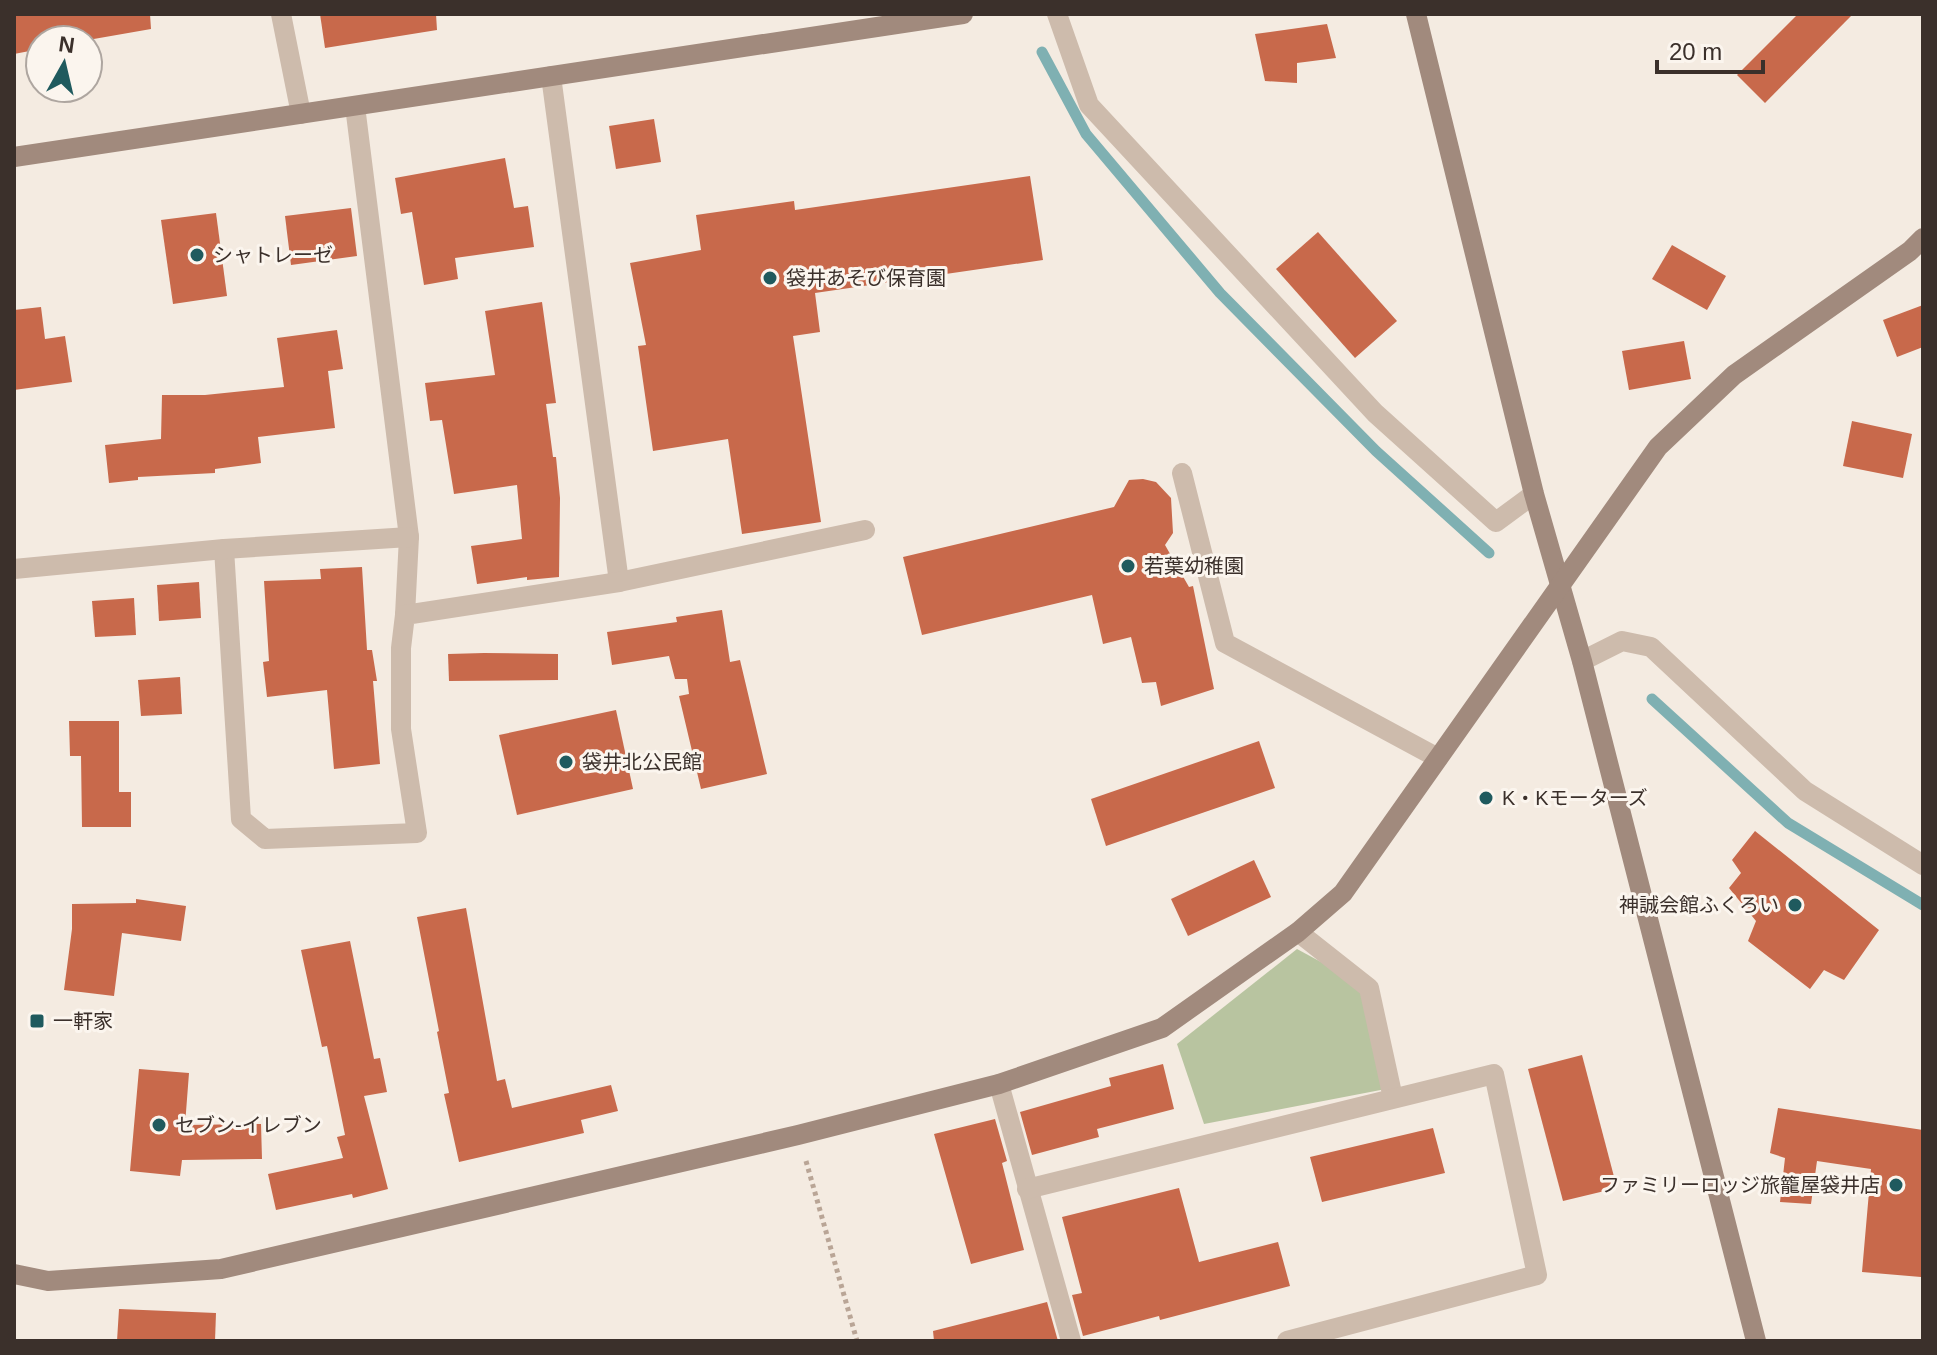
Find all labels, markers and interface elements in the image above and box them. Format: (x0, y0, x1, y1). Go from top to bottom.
north arrow (24, 24, 104, 104)
scale bar (1657, 24, 1763, 74)
text: N (57, 31, 76, 58)
text: 20 m (1669, 38, 1722, 65)
place label: シャトレーゼ (213, 244, 333, 266)
marker: シャトレーゼ (188, 246, 206, 264)
place label: 袋井あそび保育園 (786, 267, 946, 289)
marker: 袋井あそび保育園 (761, 269, 779, 287)
place label: 若葉幼稚園 (1144, 555, 1244, 577)
marker: 若葉幼稚園 (1119, 557, 1137, 575)
place label: 袋井北公民館 (582, 751, 702, 773)
marker: 袋井北公民館 (557, 753, 575, 771)
place label: K・Kモーターズ (1502, 787, 1648, 809)
marker: K・Kモーターズ (1477, 789, 1495, 807)
place label: 神誠会館ふくろい (1619, 894, 1779, 916)
marker: 神誠会館ふくろい (1786, 896, 1804, 914)
place label: 一軒家 (53, 1010, 113, 1032)
marker: 一軒家 (28, 1012, 46, 1030)
place label: セブン-イレブン (175, 1114, 322, 1136)
marker: セブン-イレブン (150, 1116, 168, 1134)
place label: ファミリーロッジ旅籠屋袋井店 (1600, 1174, 1880, 1196)
marker: ファミリーロッジ旅籠屋袋井店 (1887, 1176, 1905, 1194)

